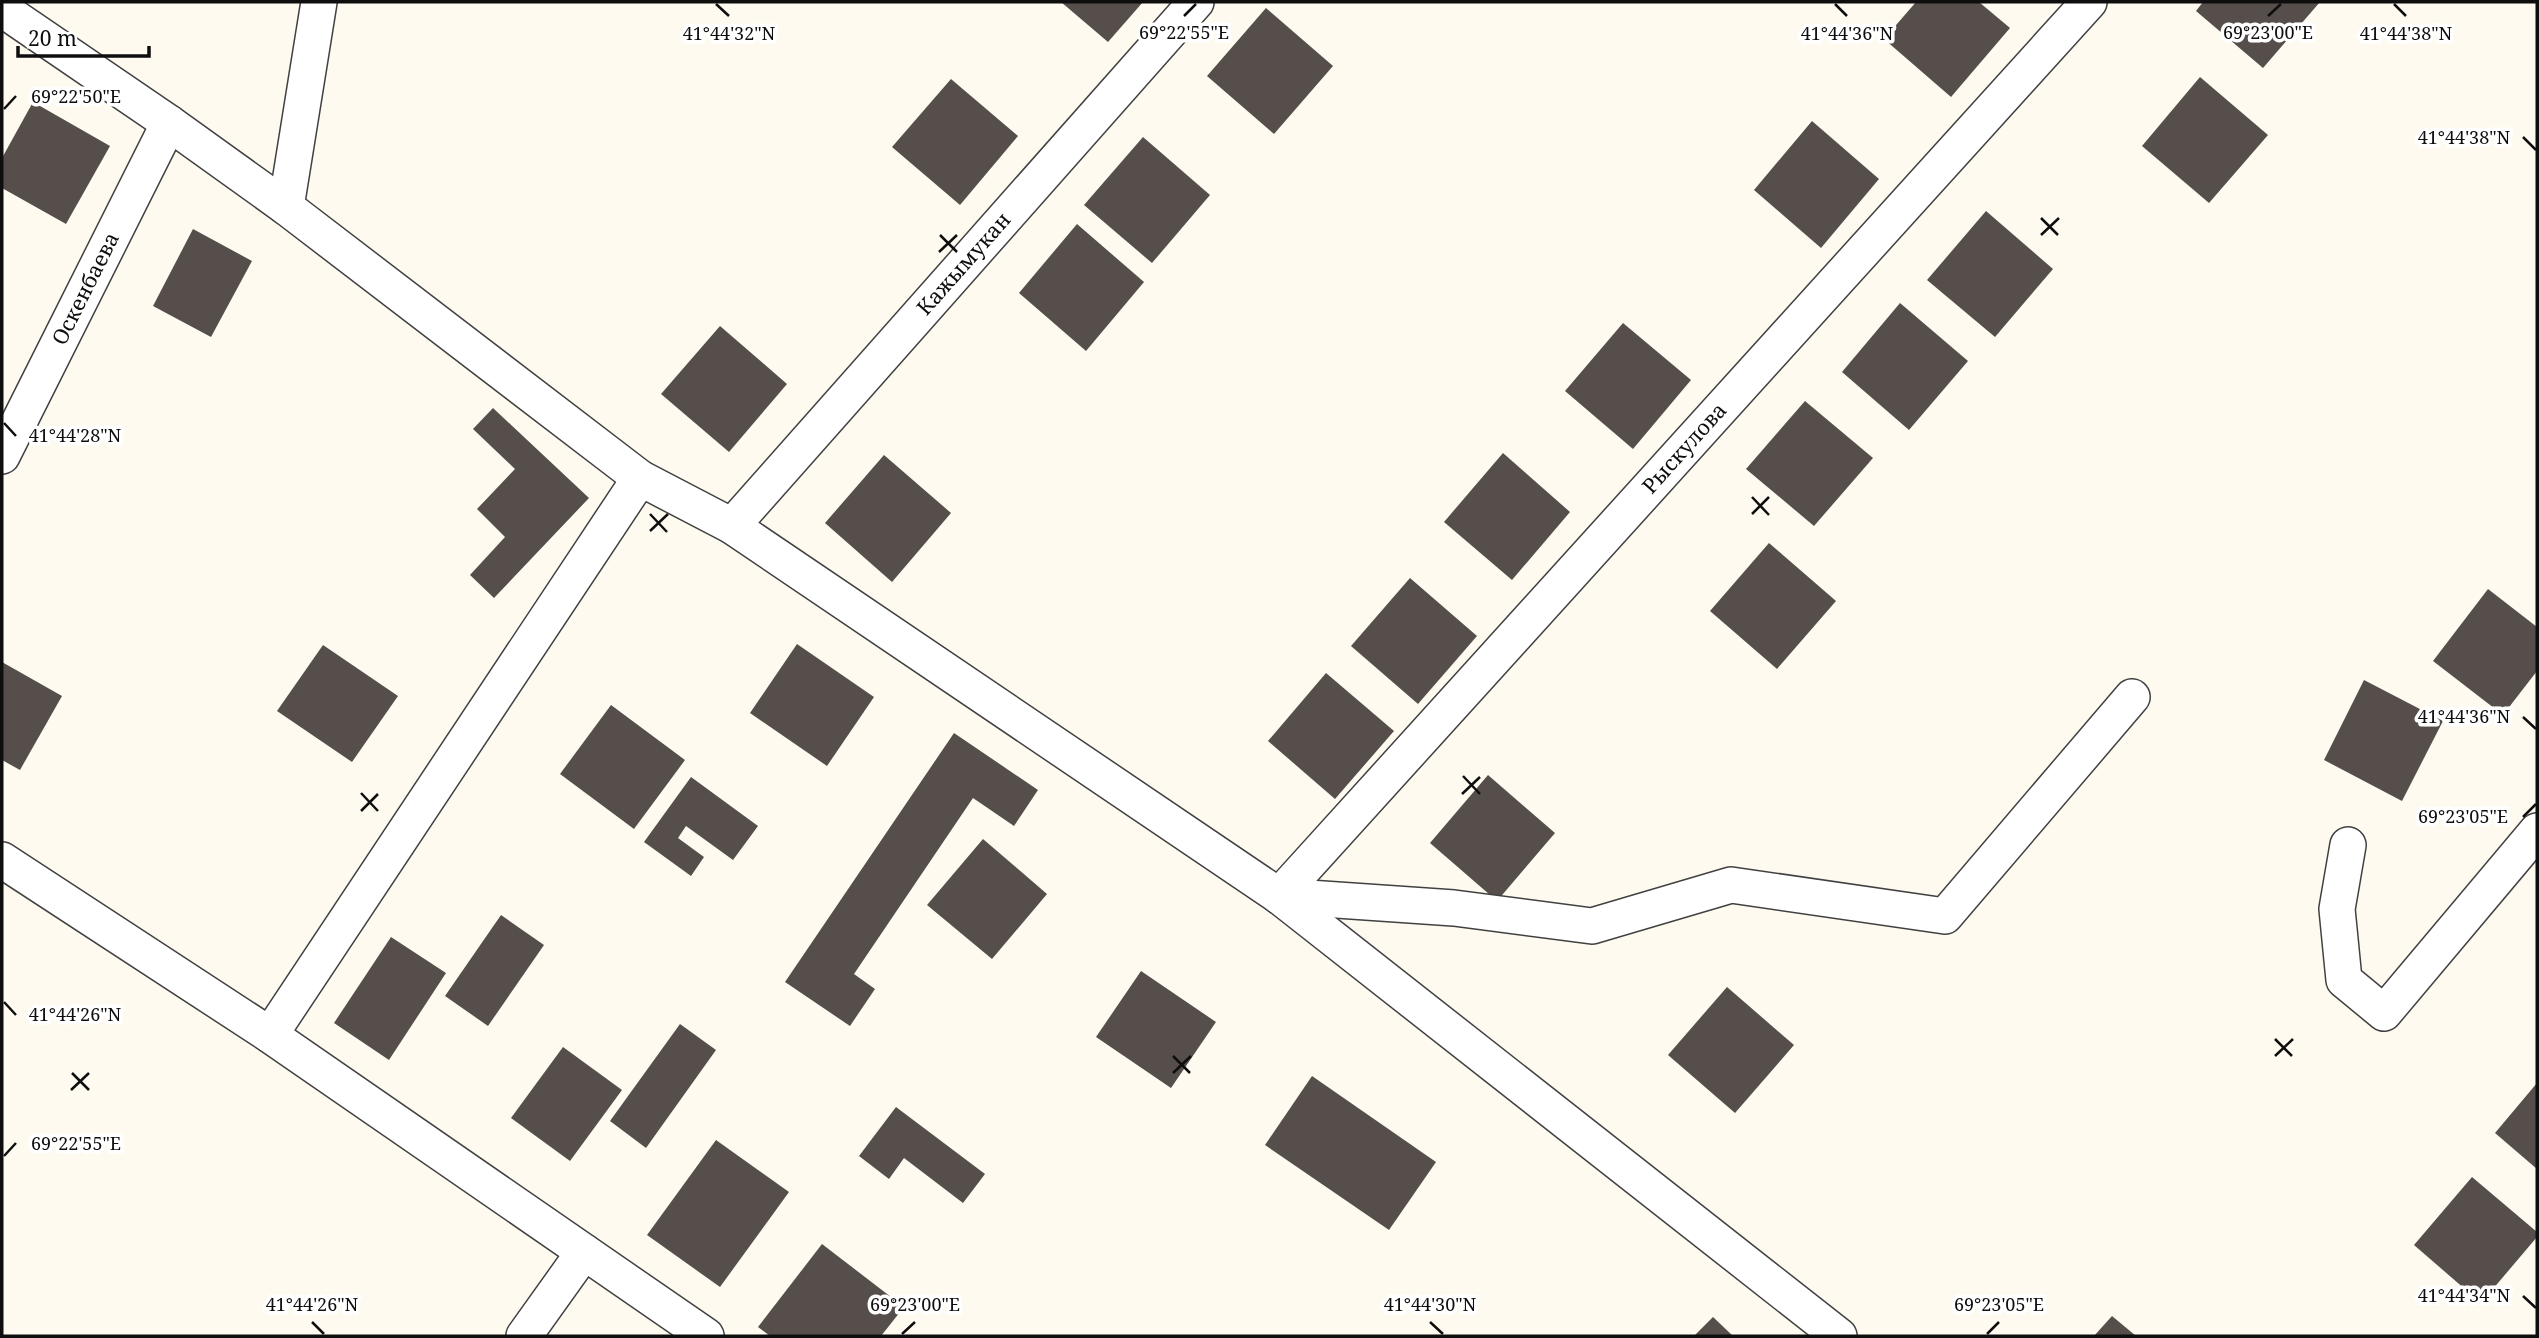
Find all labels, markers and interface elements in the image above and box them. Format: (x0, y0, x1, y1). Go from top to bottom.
scale bar (18, 14, 149, 58)
text: 69°22'55"E (1139, 20, 1229, 44)
text: 69°23'00"E (2223, 20, 2313, 44)
text: 41°44'32"N (683, 21, 776, 45)
text: 41°44'36"N (1801, 21, 1894, 45)
text: 41°44'38"N (2360, 21, 2453, 45)
text: 20 m (28, 24, 77, 52)
text: 69°22'50"E (31, 84, 121, 108)
text: 41°44'38"N (2418, 125, 2511, 149)
street label: Кажымукан (910, 206, 1016, 321)
street label: Оскенбаева (45, 227, 125, 350)
street label: Рыскулова (1635, 396, 1732, 499)
text: 41°44'28"N (29, 423, 122, 447)
text: 41°44'36"N (2418, 704, 2511, 728)
text: 69°23'05"E (2418, 804, 2508, 828)
text: 41°44'26"N (29, 1002, 122, 1026)
text: 69°22'55"E (31, 1131, 121, 1155)
text: 41°44'34"N (2418, 1283, 2511, 1307)
text: 41°44'26"N (266, 1292, 359, 1316)
text: 69°23'00"E (870, 1292, 960, 1316)
text: 41°44'30"N (1384, 1292, 1477, 1316)
text: 69°23'05"E (1954, 1292, 2044, 1316)

